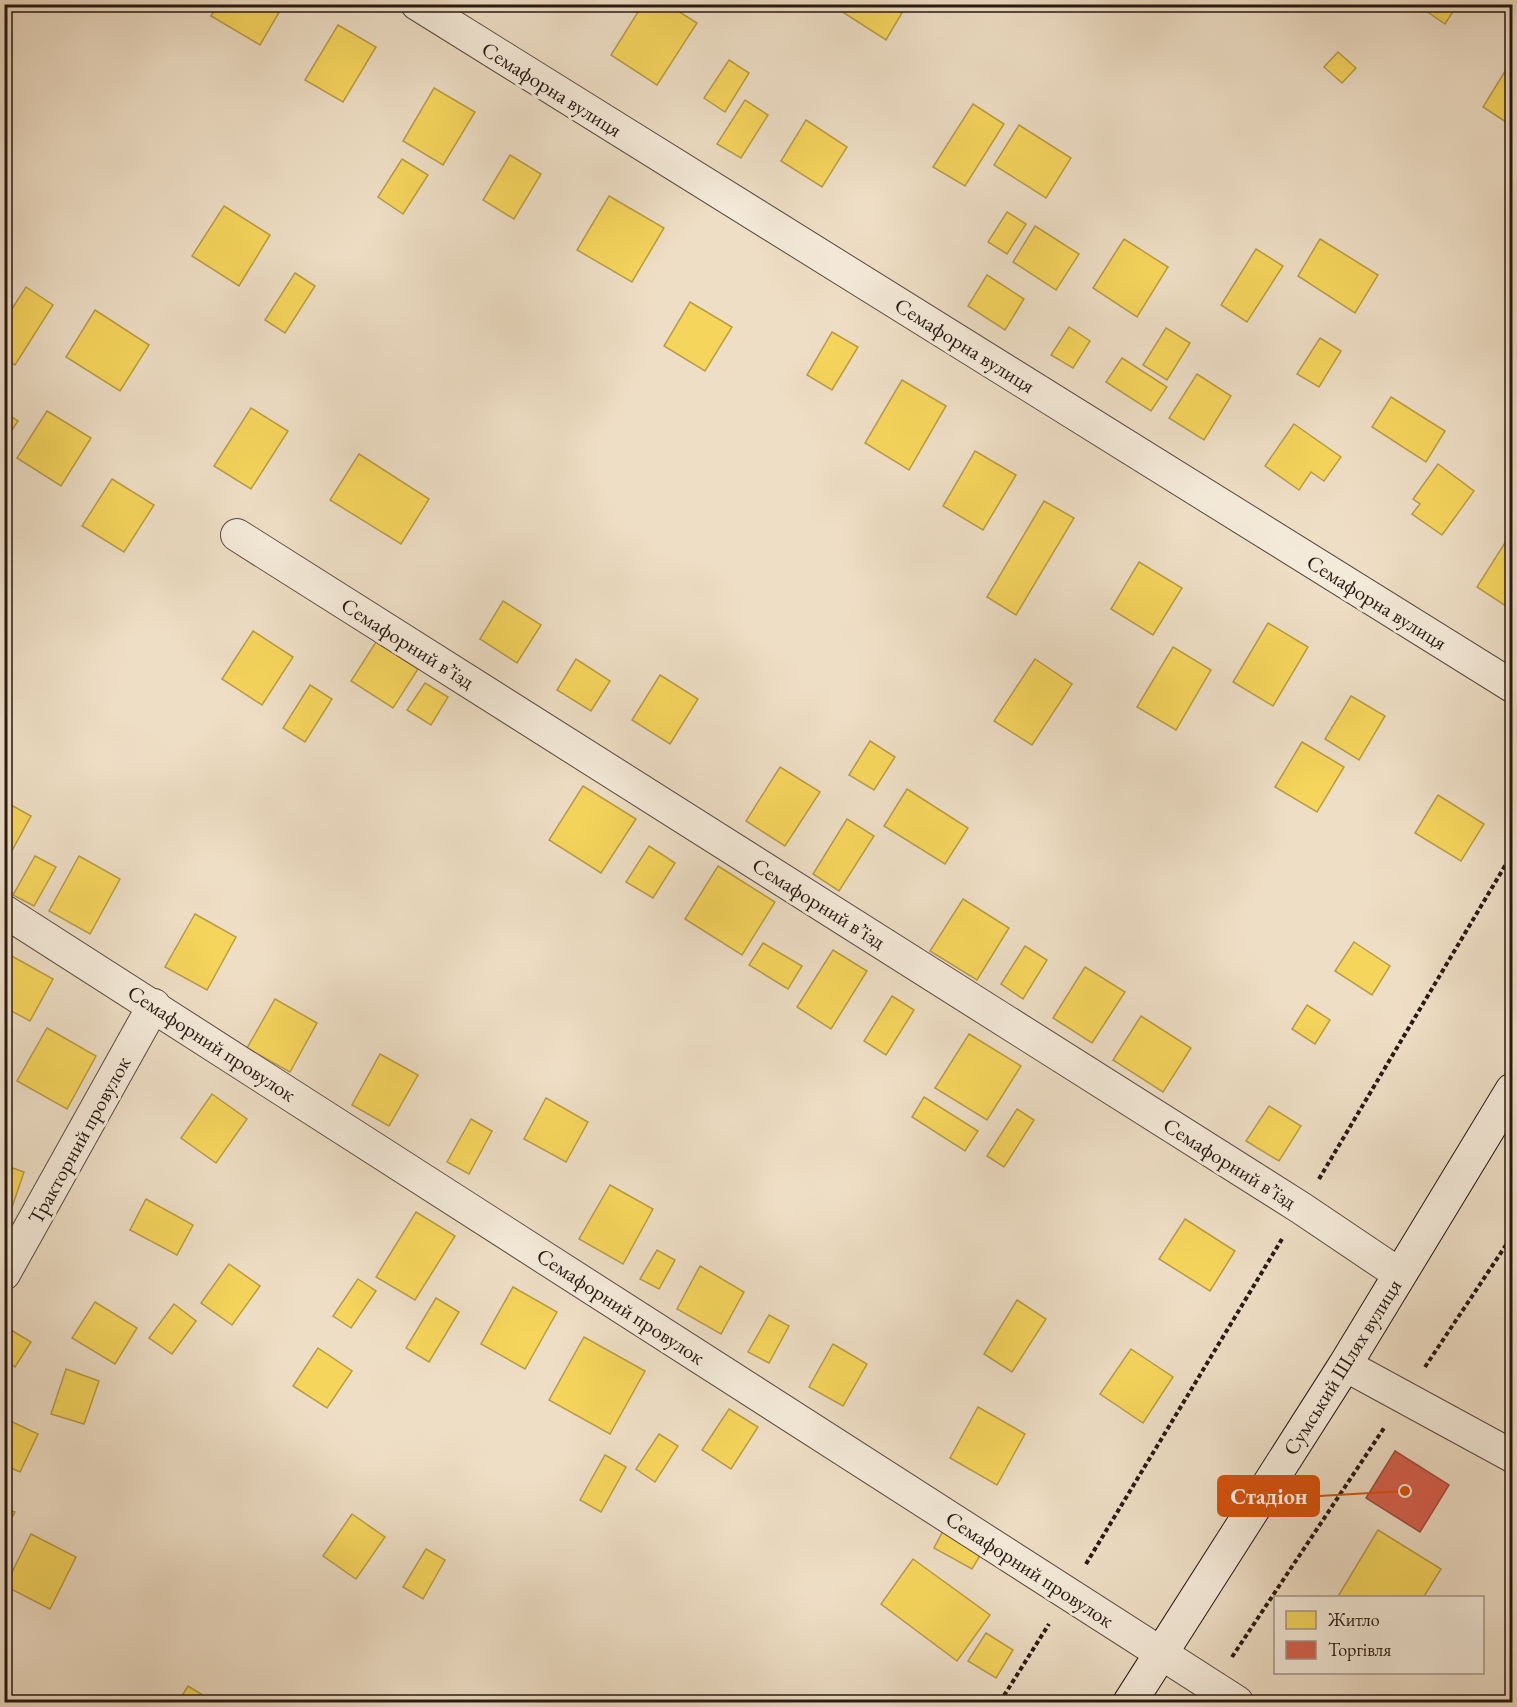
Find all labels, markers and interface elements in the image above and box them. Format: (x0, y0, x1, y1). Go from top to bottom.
street label: Семафорна вулиця (477, 35, 627, 143)
street label: Семафорна вулиця (890, 291, 1040, 399)
street label: Семафорна вулиця (1302, 548, 1452, 656)
street label: Семафорний в’їзд (336, 591, 480, 695)
street label: Семафорний в’їзд (747, 851, 891, 955)
street label: Семафорний провулок (123, 979, 301, 1107)
street label: Тракторний провулок (22, 1051, 136, 1229)
street label: Семафорний в’їзд (1158, 1111, 1302, 1215)
street label: Семафорний провулок (532, 1242, 710, 1370)
street label: Сумський Шлях вулиця (1277, 1274, 1407, 1460)
callout: Стадіон (1218, 1476, 1319, 1516)
text: Стадіон (1230, 1482, 1308, 1511)
street label: Семафорний провулок (941, 1505, 1119, 1633)
legend (1274, 1596, 1484, 1674)
text: Житло (1327, 1608, 1380, 1631)
text: Торгівля (1328, 1638, 1391, 1661)

